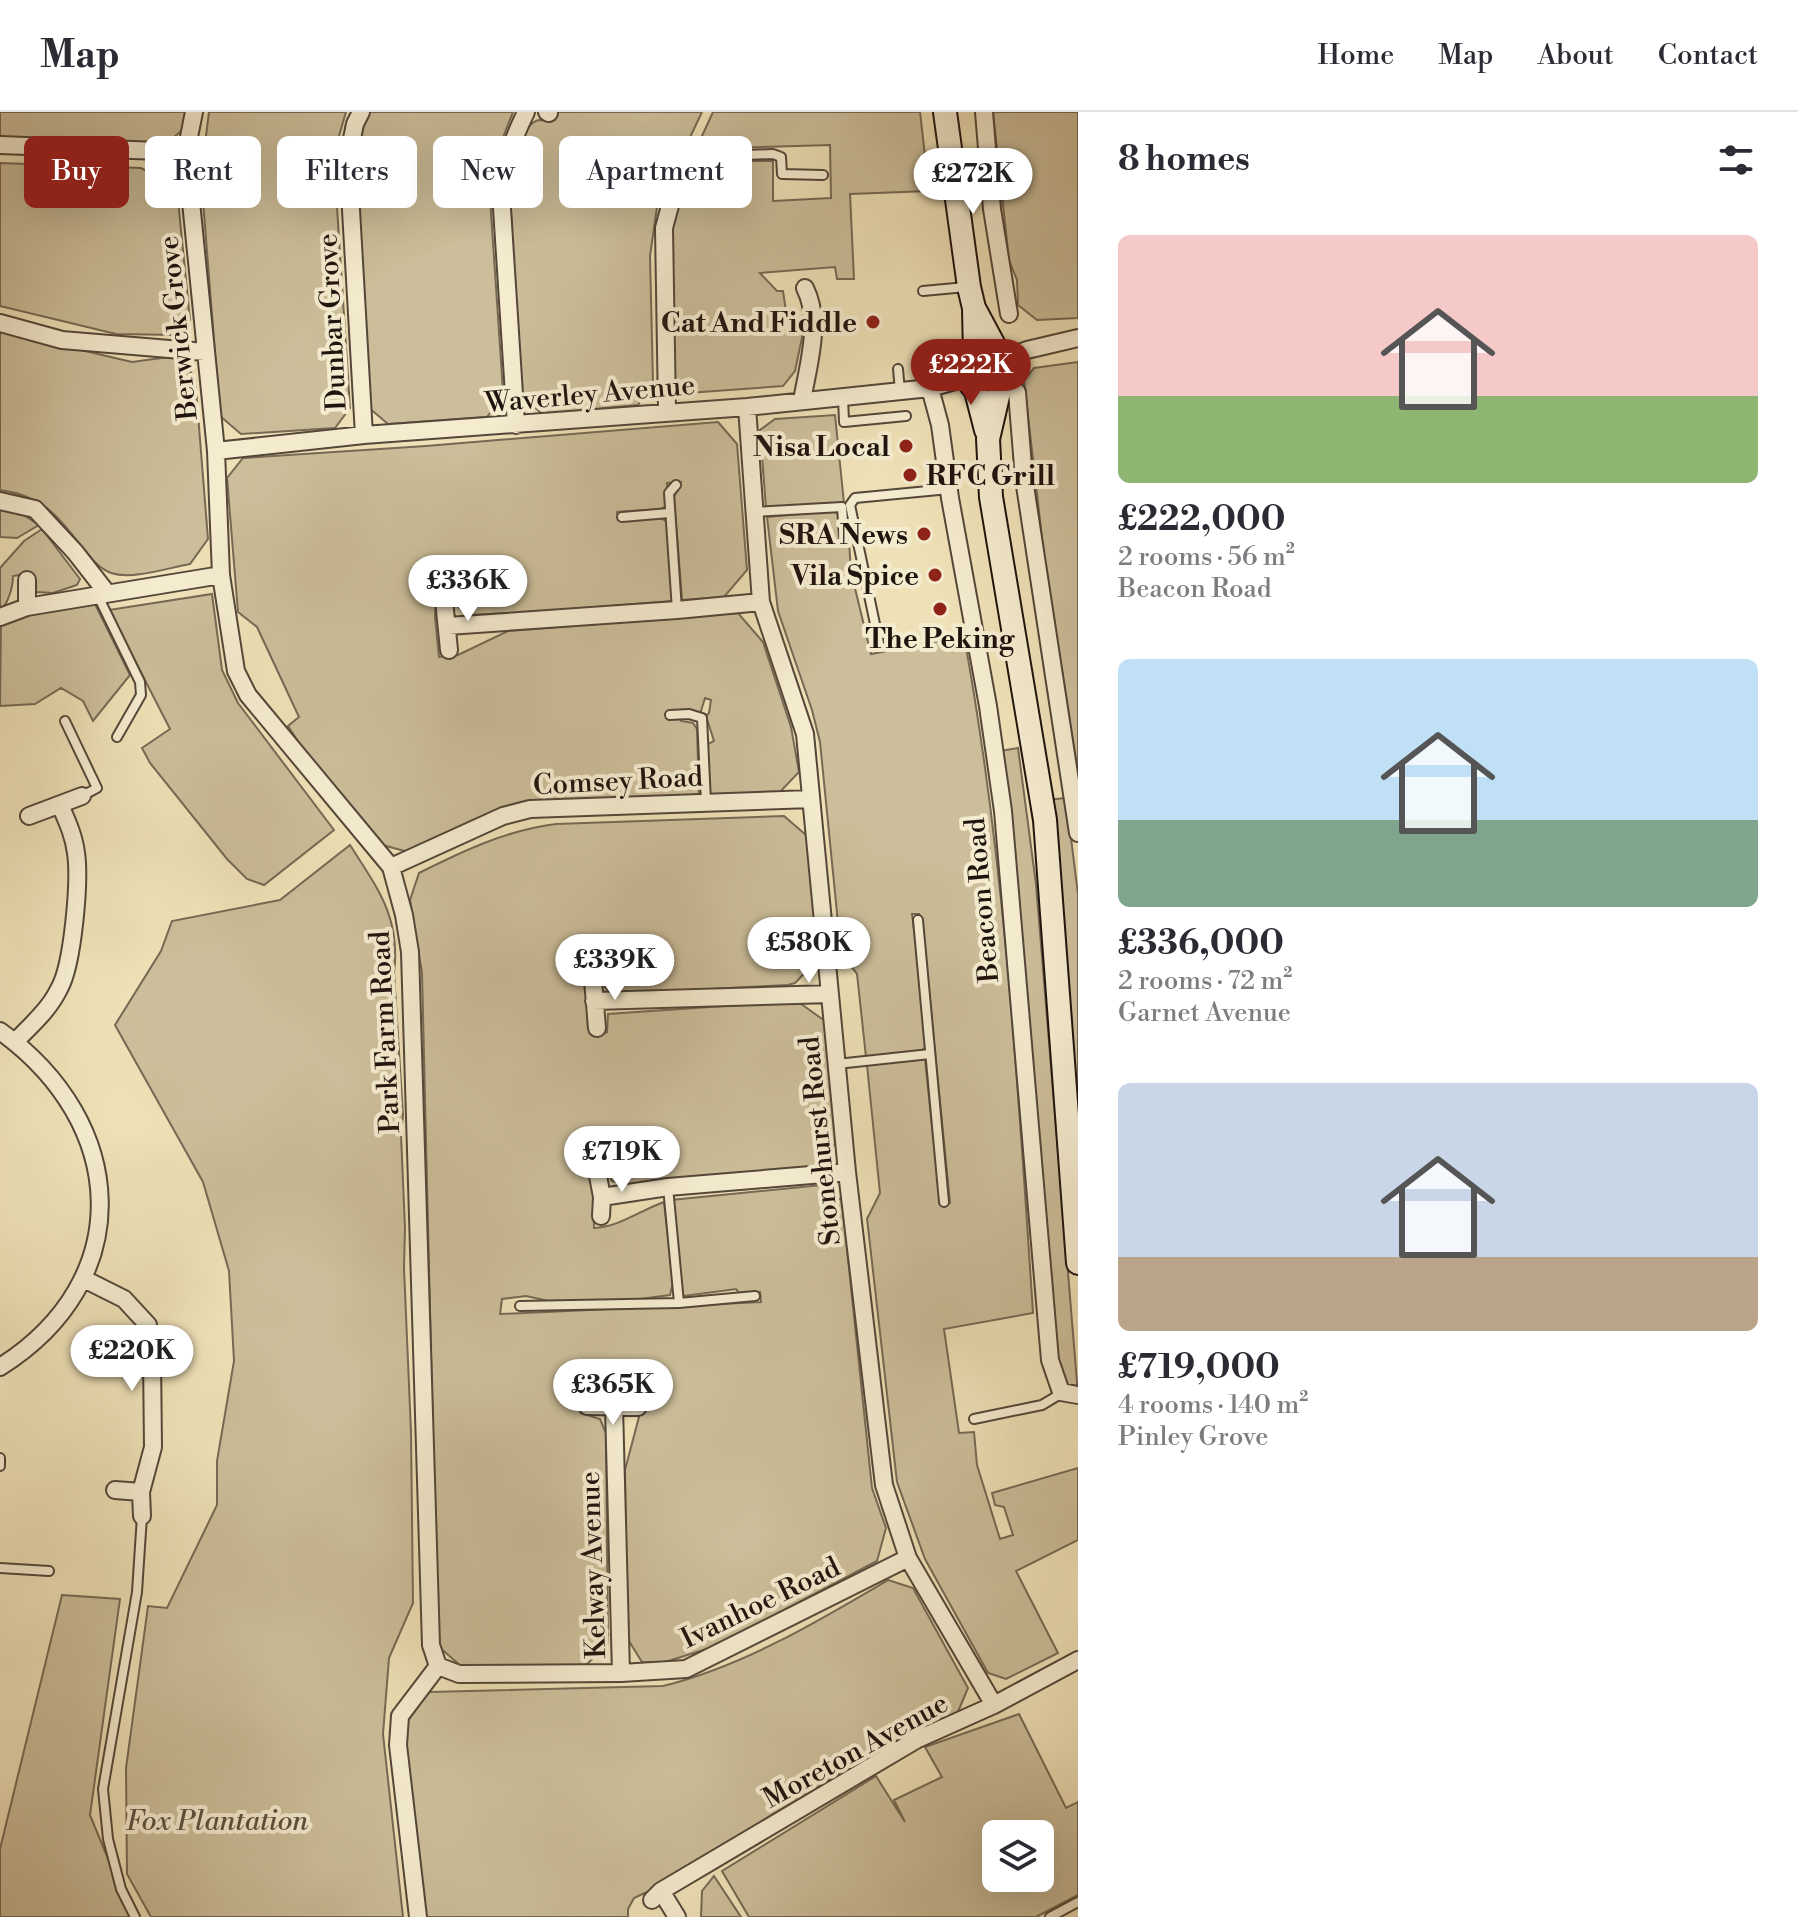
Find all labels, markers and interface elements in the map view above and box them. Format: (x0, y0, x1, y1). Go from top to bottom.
text: Map (40, 32, 120, 79)
text: Home (1318, 38, 1394, 73)
text: Map (1438, 38, 1493, 73)
text: About (1537, 38, 1614, 73)
text: Contact (1658, 38, 1758, 73)
chip: Buy (24, 136, 129, 208)
chip: Rent (145, 136, 261, 208)
chip: Filters (277, 136, 417, 208)
chip: New (433, 136, 543, 208)
chip: Apartment (559, 136, 752, 208)
icon: filters (1714, 138, 1758, 182)
text: 8 homes (1118, 139, 1250, 181)
pin: £272K (917, 148, 1029, 216)
text: £272K (932, 158, 1014, 190)
street label: Dunbar Grove (310, 232, 355, 412)
street label: Berwick Grove (151, 234, 206, 423)
icon: home (1366, 287, 1510, 431)
place label: Cat And Fiddle (661, 306, 857, 341)
marker: Cat And Fiddle (864, 313, 882, 331)
pin: £222K (915, 339, 1027, 407)
text: £222K (929, 349, 1013, 381)
street label: Waverley Avenue (483, 368, 697, 421)
place label: Nisa Local (753, 430, 890, 465)
marker: Nisa Local (897, 437, 915, 455)
place label: RFC Grill (926, 459, 1055, 494)
marker: RFC Grill (901, 466, 919, 484)
text: £222,000 (1118, 499, 1285, 541)
place label: SRA News (779, 518, 908, 553)
marker: SRA News (915, 525, 933, 543)
text: 2 rooms · 56 m² (1118, 541, 1295, 573)
pin: £336K (412, 555, 524, 623)
place label: Vila Spice (790, 559, 919, 594)
text: £336K (426, 565, 510, 597)
marker: Vila Spice (926, 566, 944, 584)
text: Beacon Road (1118, 573, 1271, 605)
marker: The Peking (931, 600, 949, 618)
place label: The Peking (866, 622, 1016, 657)
icon: home (1366, 711, 1510, 855)
street label: Comsey Road (532, 760, 704, 803)
street label: Beacon Road (958, 816, 1007, 985)
pin: £580K (753, 917, 865, 985)
text: £336,000 (1118, 923, 1284, 965)
text: £580K (765, 927, 853, 959)
street label: Park Farm Road (363, 930, 408, 1134)
pin: £339K (559, 934, 671, 1002)
text: £339K (573, 944, 657, 976)
text: 2 rooms · 72 m² (1118, 965, 1292, 997)
text: Garnet Avenue (1118, 997, 1291, 1029)
street label: Stonehurst Road (792, 1034, 849, 1247)
pin: £719K (566, 1126, 678, 1194)
icon: home (1366, 1135, 1510, 1279)
text: £719K (582, 1136, 662, 1168)
pin: £220K (76, 1325, 188, 1393)
text: £220K (88, 1335, 176, 1367)
text: £719,000 (1118, 1347, 1280, 1389)
pin: £365K (557, 1359, 669, 1427)
text: £365K (571, 1369, 655, 1401)
text: 4 rooms · 140 m² (1118, 1389, 1308, 1421)
text: Pinley Grove (1118, 1421, 1268, 1453)
street label: Kelway Avenue (573, 1471, 614, 1659)
street label: Ivanhoe Road (675, 1550, 846, 1657)
street label: Moreton Avenue (757, 1686, 955, 1817)
park label: Fox Plantation (126, 1804, 309, 1839)
map controls (982, 1820, 1054, 1892)
button: layers (982, 1820, 1054, 1892)

